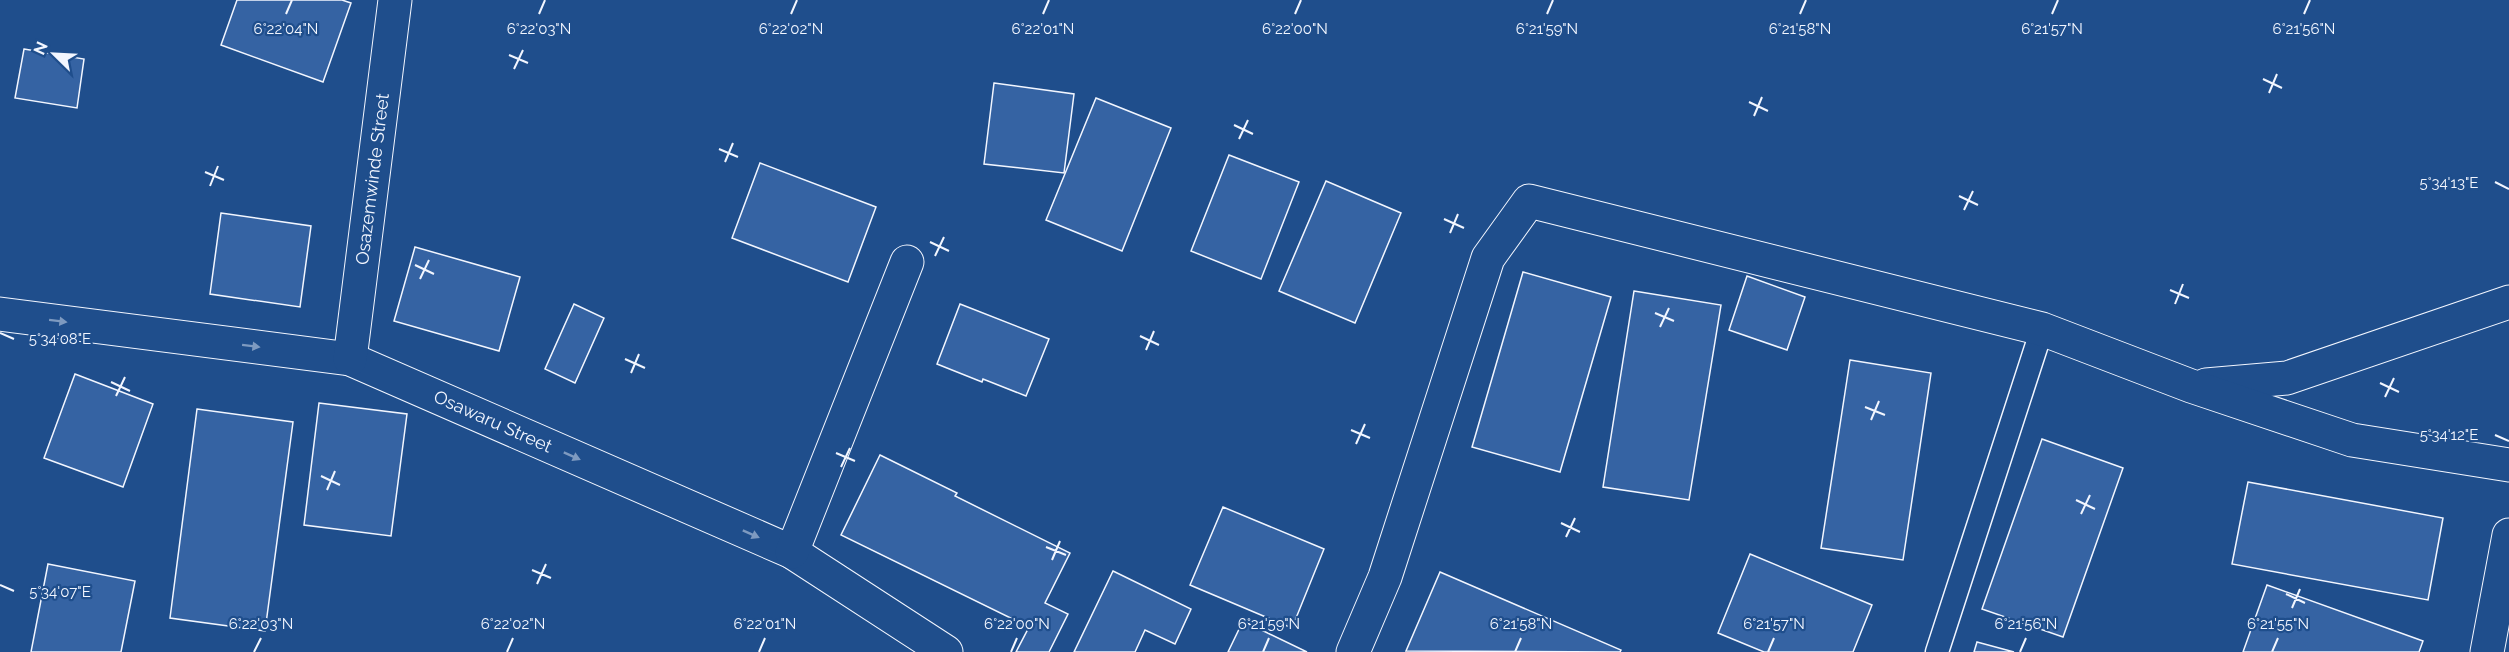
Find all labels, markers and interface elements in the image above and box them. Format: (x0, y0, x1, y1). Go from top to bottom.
text: 6°22'04"N (254, 20, 318, 38)
text: 6°22'03"N (507, 20, 571, 38)
text: 6°22'02"N (759, 20, 823, 38)
text: 6°22'01"N (1012, 20, 1074, 38)
text: 6°22'00"N (1262, 20, 1328, 38)
text: 6°21'59"N (1516, 20, 1578, 38)
text: 6°21'58"N (1769, 20, 1831, 38)
text: 6°21'57"N (2021, 20, 2083, 38)
text: 6°21'56"N (2273, 20, 2335, 38)
north arrow (24, 24, 84, 84)
text: N (30, 39, 52, 58)
street label: Osazemwinde Street (351, 92, 393, 266)
text: 5°34'13"E (2420, 174, 2478, 192)
one-way arrow (49, 316, 68, 326)
text: 5°34'08"E (29, 330, 91, 348)
one-way arrow (242, 341, 261, 351)
street label: Osawaru Street (431, 385, 555, 457)
text: 5°34'12"E (2420, 426, 2478, 444)
one-way arrow (564, 451, 582, 461)
one-way arrow (742, 530, 760, 539)
text: 5°34'07"E (29, 583, 91, 601)
text: 6°22'03"N (229, 615, 293, 633)
text: 6°22'02"N (481, 615, 545, 633)
text: 6°22'01"N (734, 615, 796, 633)
text: 6°22'00"N (984, 615, 1050, 633)
text: 6°21'59"N (1238, 615, 1300, 633)
text: 6°21'58"N (1490, 615, 1552, 633)
text: 6°21'57"N (1743, 615, 1805, 633)
text: 6°21'56"N (1995, 615, 2057, 633)
text: 6°21'55"N (2247, 615, 2309, 633)

